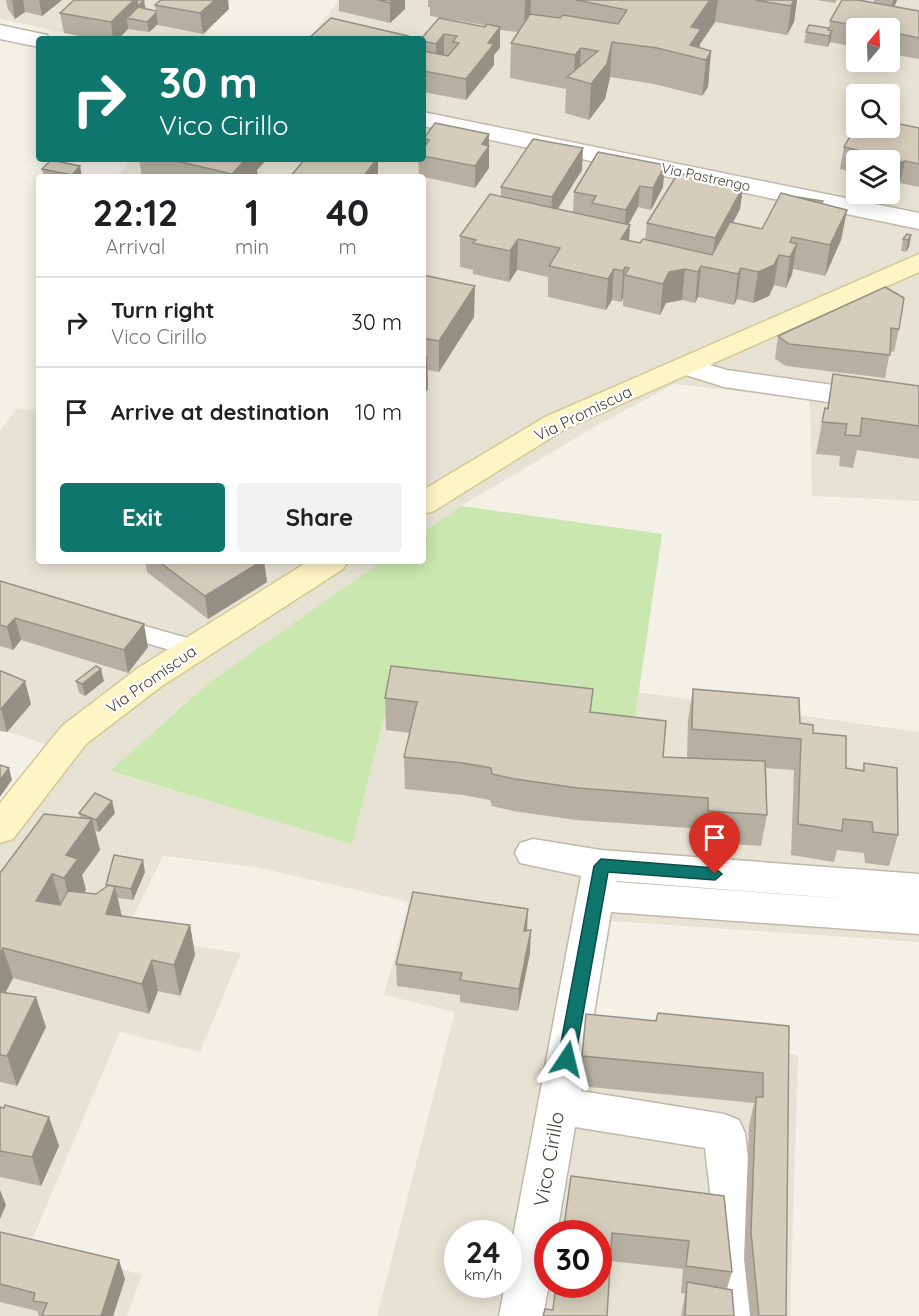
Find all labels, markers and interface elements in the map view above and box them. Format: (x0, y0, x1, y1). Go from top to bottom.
north arrow (846, 18, 900, 72)
map controls (846, 18, 900, 204)
text: 30 m (159, 56, 258, 109)
icon: right (60, 60, 138, 138)
button: search (846, 84, 900, 138)
text: Vico Cirillo (159, 108, 288, 142)
button: layers (846, 150, 900, 204)
street label: Via Pastrengo (660, 159, 752, 195)
text: 22:12 (93, 190, 178, 235)
text: 1 (245, 190, 259, 235)
text: 40 (326, 190, 369, 235)
text: Arrival (106, 234, 165, 259)
text: min (235, 234, 269, 259)
text: m (338, 234, 357, 259)
text: Turn right (111, 296, 215, 324)
icon: right (60, 306, 93, 339)
text: 30 m (351, 308, 402, 336)
text: Vico Cirillo (111, 324, 207, 349)
street label: Via Promiscua (531, 381, 635, 445)
icon: arrive (60, 396, 93, 429)
text: Arrive at destination (111, 398, 329, 426)
text: 10 m (355, 398, 402, 426)
button: Exit (60, 483, 225, 552)
button: Share (237, 483, 402, 552)
street label: Via Promiscua (102, 640, 200, 718)
pin (689, 812, 740, 874)
icon: arrive (698, 821, 731, 854)
position arrow (535, 1027, 599, 1091)
street label: Vico Cirillo (528, 1110, 569, 1208)
speed limit sign: 30 (534, 1220, 612, 1298)
text: 24 (466, 1233, 500, 1271)
text: km/h (464, 1265, 502, 1284)

